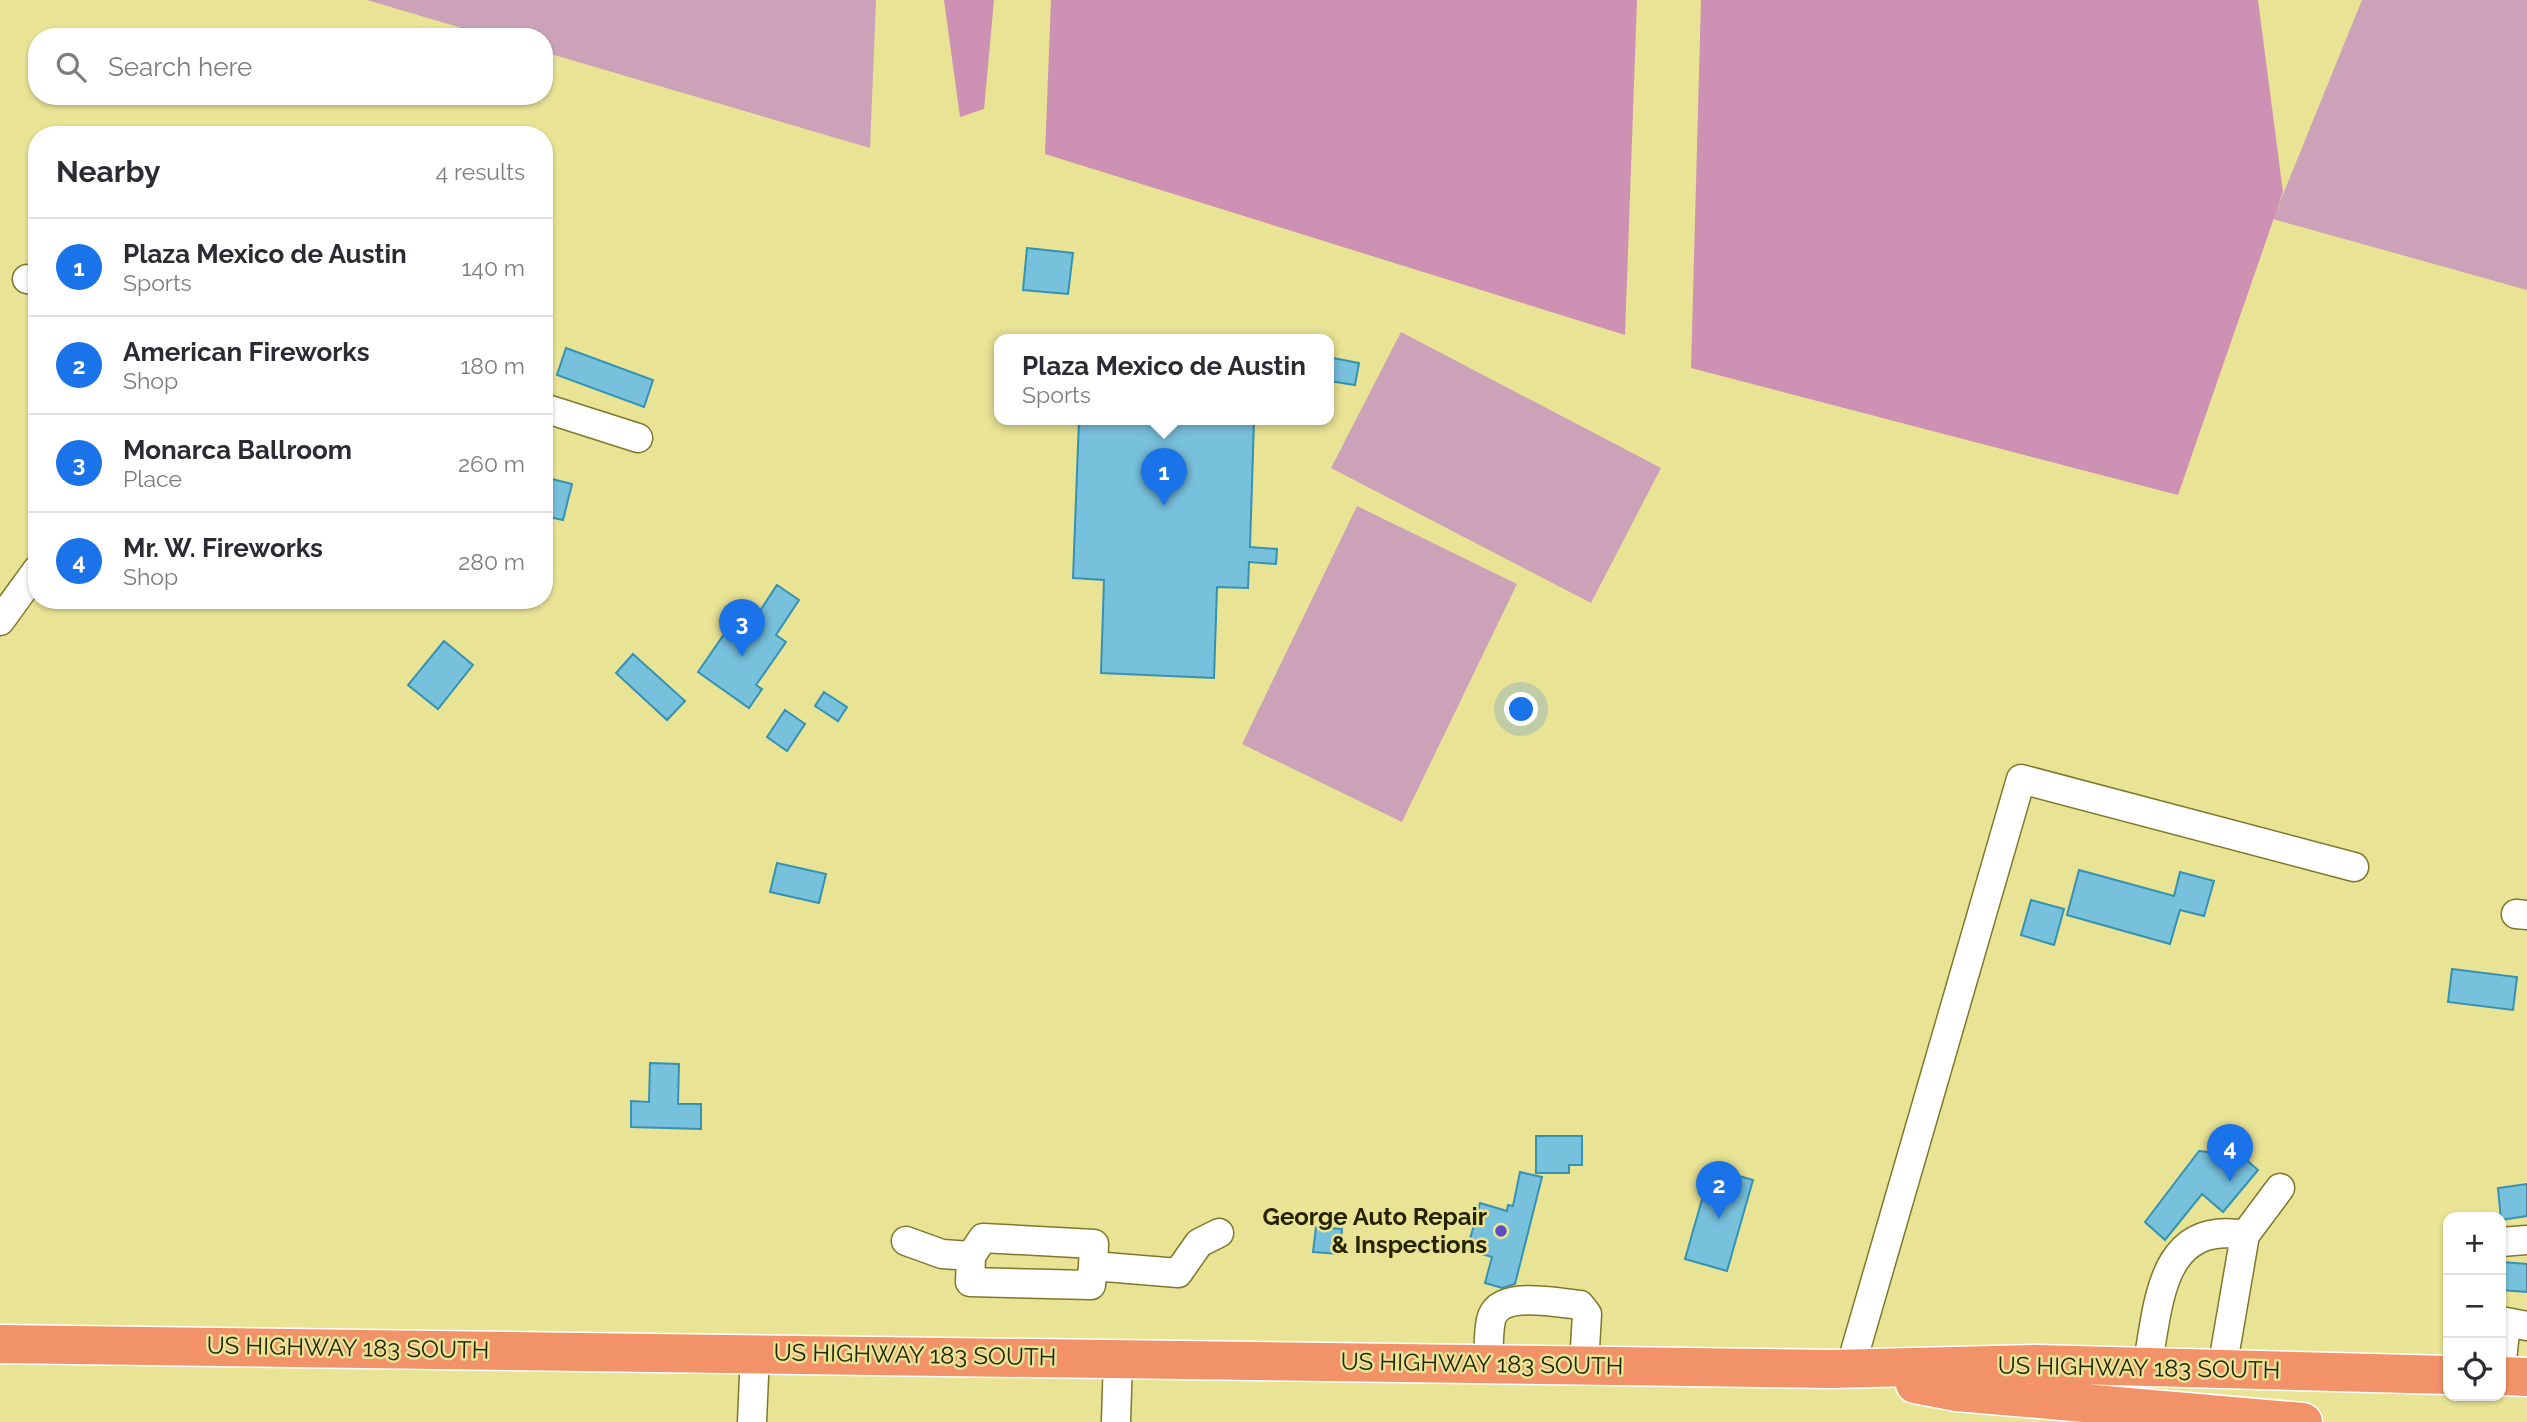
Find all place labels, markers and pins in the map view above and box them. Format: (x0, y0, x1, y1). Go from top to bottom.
pin: 1 (1141, 448, 1187, 506)
pin: 3 (719, 599, 765, 657)
pin: 4 (2207, 1124, 2253, 1182)
pin: 2 (1696, 1161, 1742, 1219)
place label: George Auto Repair & Inspections (1263, 1202, 1487, 1259)
marker: George Auto Repair & Inspections (1493, 1223, 1509, 1239)

